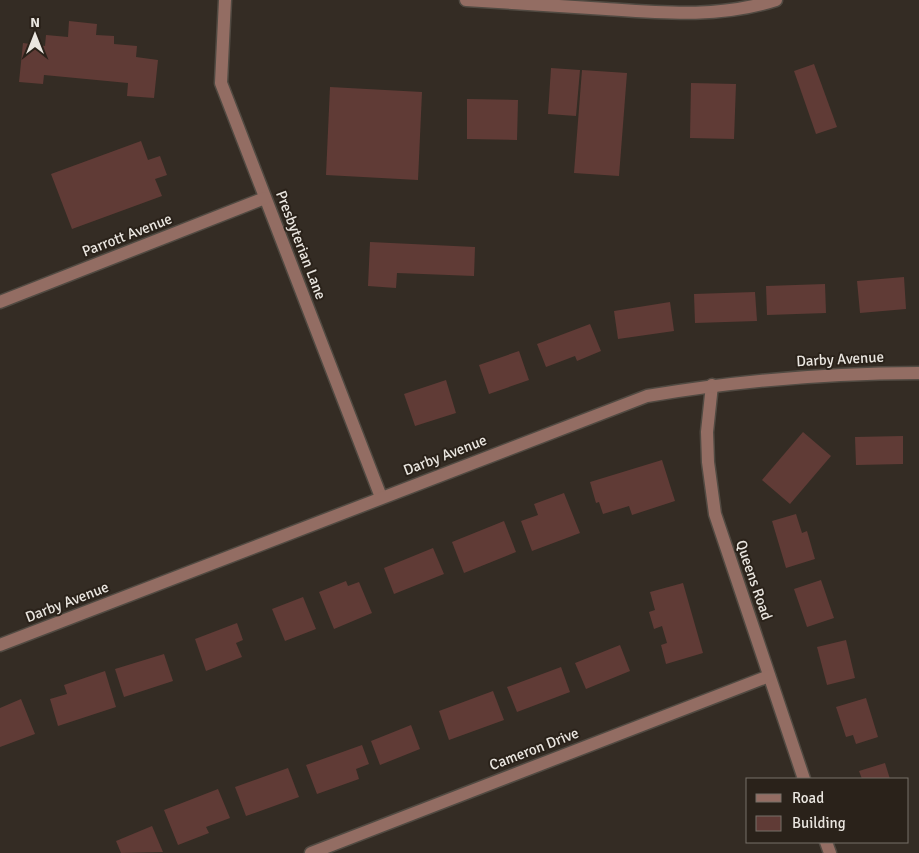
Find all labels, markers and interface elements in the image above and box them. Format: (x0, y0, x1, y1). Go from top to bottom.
north arrow (10, 10, 60, 60)
text: N (30, 14, 40, 31)
street label: Presbyterian Lane (272, 188, 330, 302)
street label: Parrott Avenue (79, 210, 175, 260)
street label: Darby Avenue (796, 348, 884, 370)
street label: Darby Avenue (401, 431, 489, 479)
street label: Queens Road (732, 538, 776, 622)
street label: Darby Avenue (23, 578, 111, 626)
street label: Cameron Drive (487, 724, 581, 774)
legend (746, 778, 909, 843)
text: Road (792, 789, 824, 807)
text: Building (792, 814, 846, 832)

